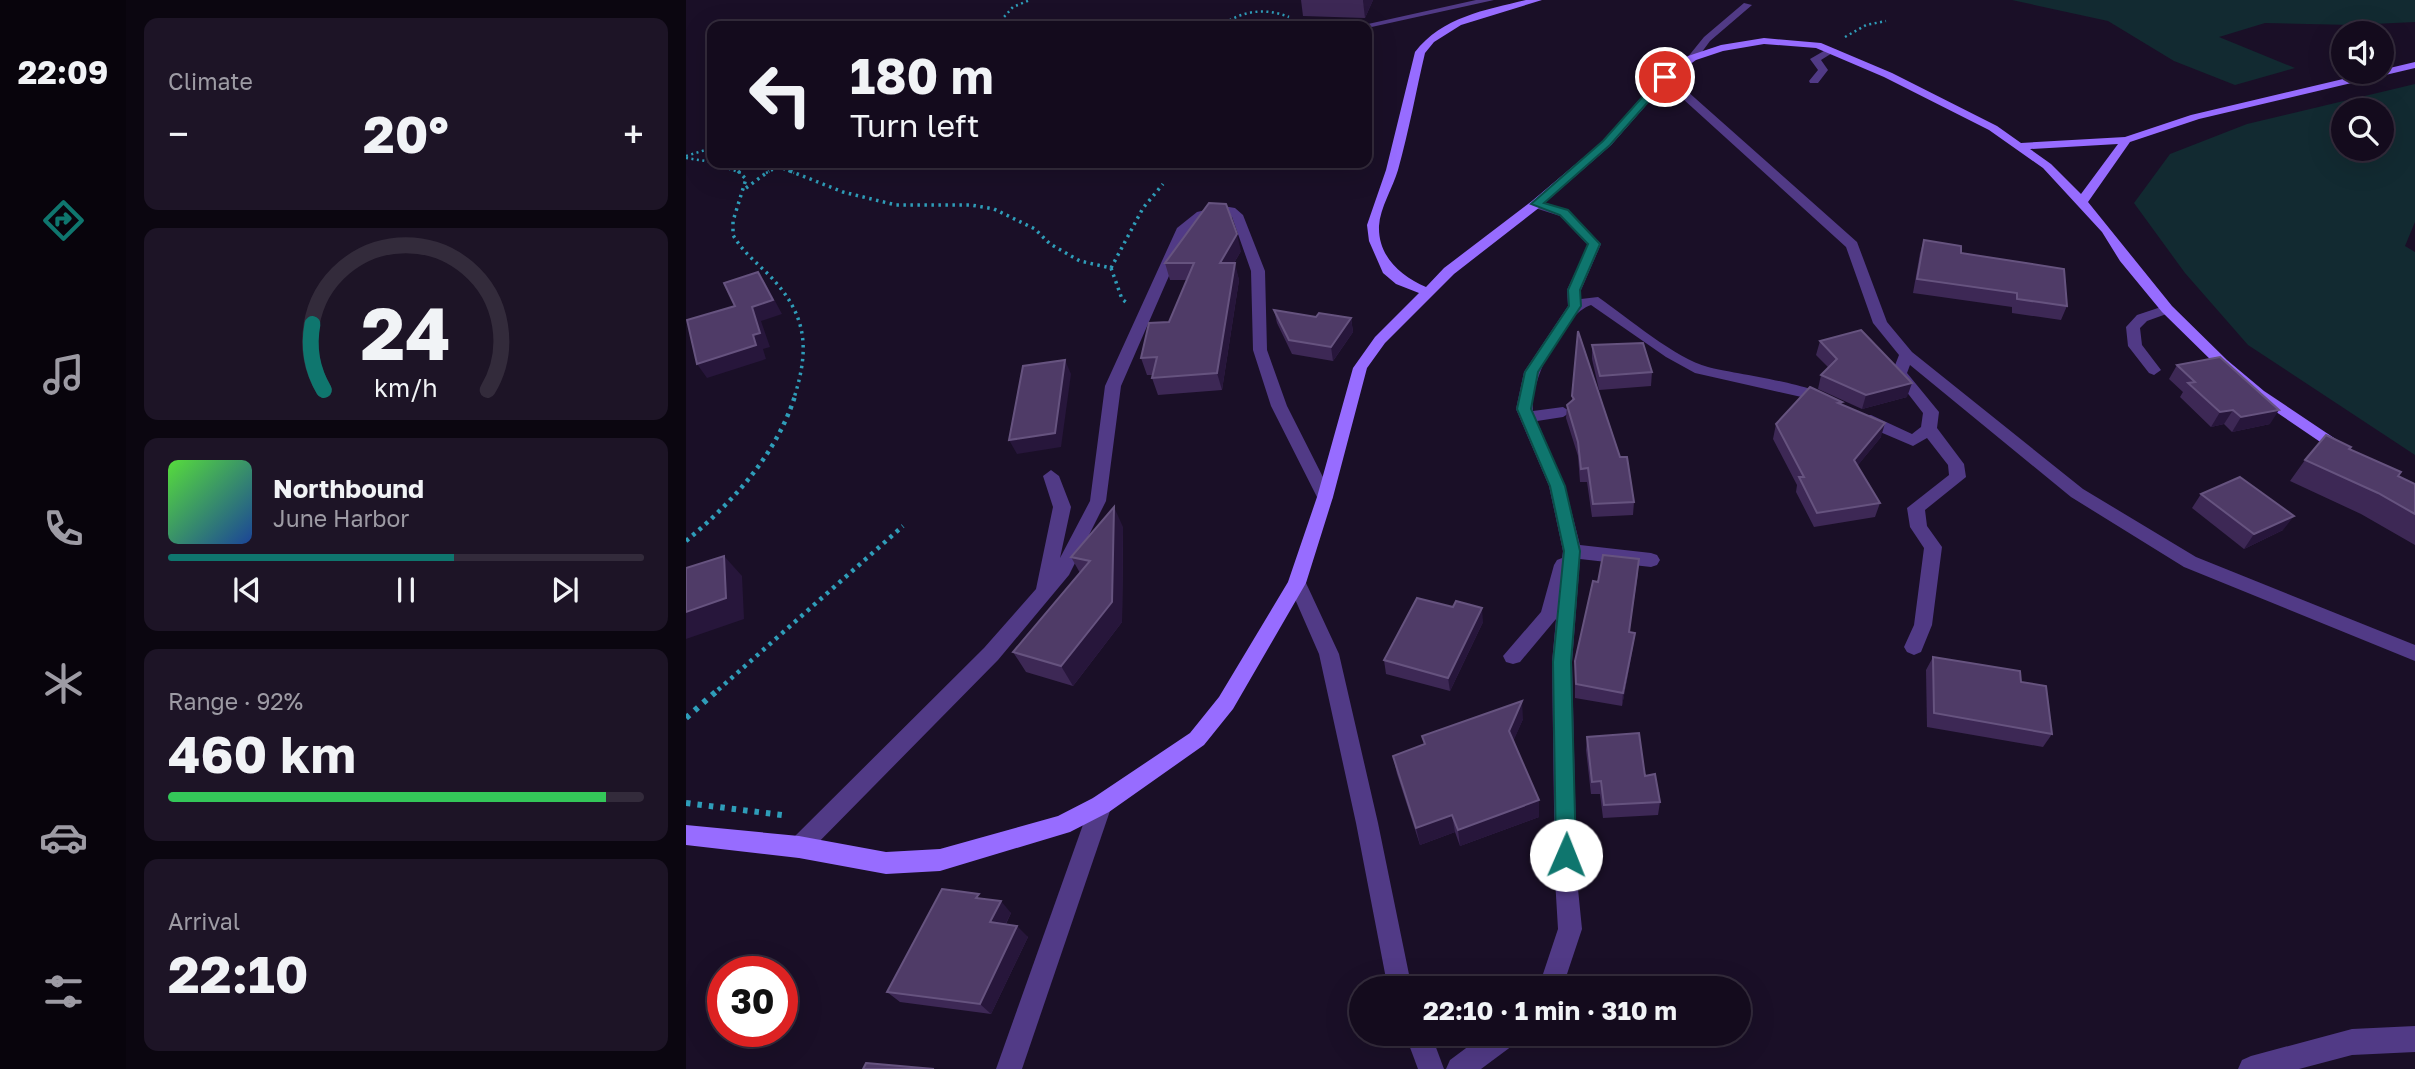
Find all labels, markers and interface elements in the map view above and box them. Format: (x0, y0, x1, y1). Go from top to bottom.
map controls (2331, 21, 2394, 161)
button: sound (2331, 21, 2394, 84)
text: 180 m (850, 46, 994, 105)
pin (1635, 47, 1695, 107)
icon: left (735, 49, 826, 140)
text: 22:09 (18, 53, 108, 91)
icon: arrive (1646, 58, 1684, 96)
text: Climate (168, 67, 253, 95)
button: search (2331, 98, 2394, 161)
text: 20° (363, 102, 449, 164)
text: Turn left (850, 106, 979, 144)
text: − (168, 111, 189, 156)
text: + (623, 111, 644, 156)
icon: directions (39, 196, 88, 245)
text: 24 (361, 290, 451, 377)
icon: music (39, 350, 88, 399)
text: km/h (374, 372, 438, 403)
text: Northbound (273, 473, 424, 504)
icon: phone (39, 504, 88, 553)
text: June Harbor (273, 504, 409, 532)
icon: previous (228, 571, 266, 609)
icon: pause (387, 571, 425, 609)
icon: next (546, 571, 584, 609)
icon: climate (39, 659, 88, 708)
text: Range · 92% (168, 687, 303, 715)
text: 460 km (168, 722, 356, 784)
icon: car (39, 813, 88, 862)
position arrow (1529, 818, 1603, 892)
text: Arrival (168, 907, 240, 935)
text: 22:10 (168, 942, 309, 1004)
speed limit sign: 30 (707, 956, 798, 1047)
icon: filters (39, 967, 88, 1016)
text: 22:10 · 1 min · 310 m (1423, 995, 1677, 1026)

